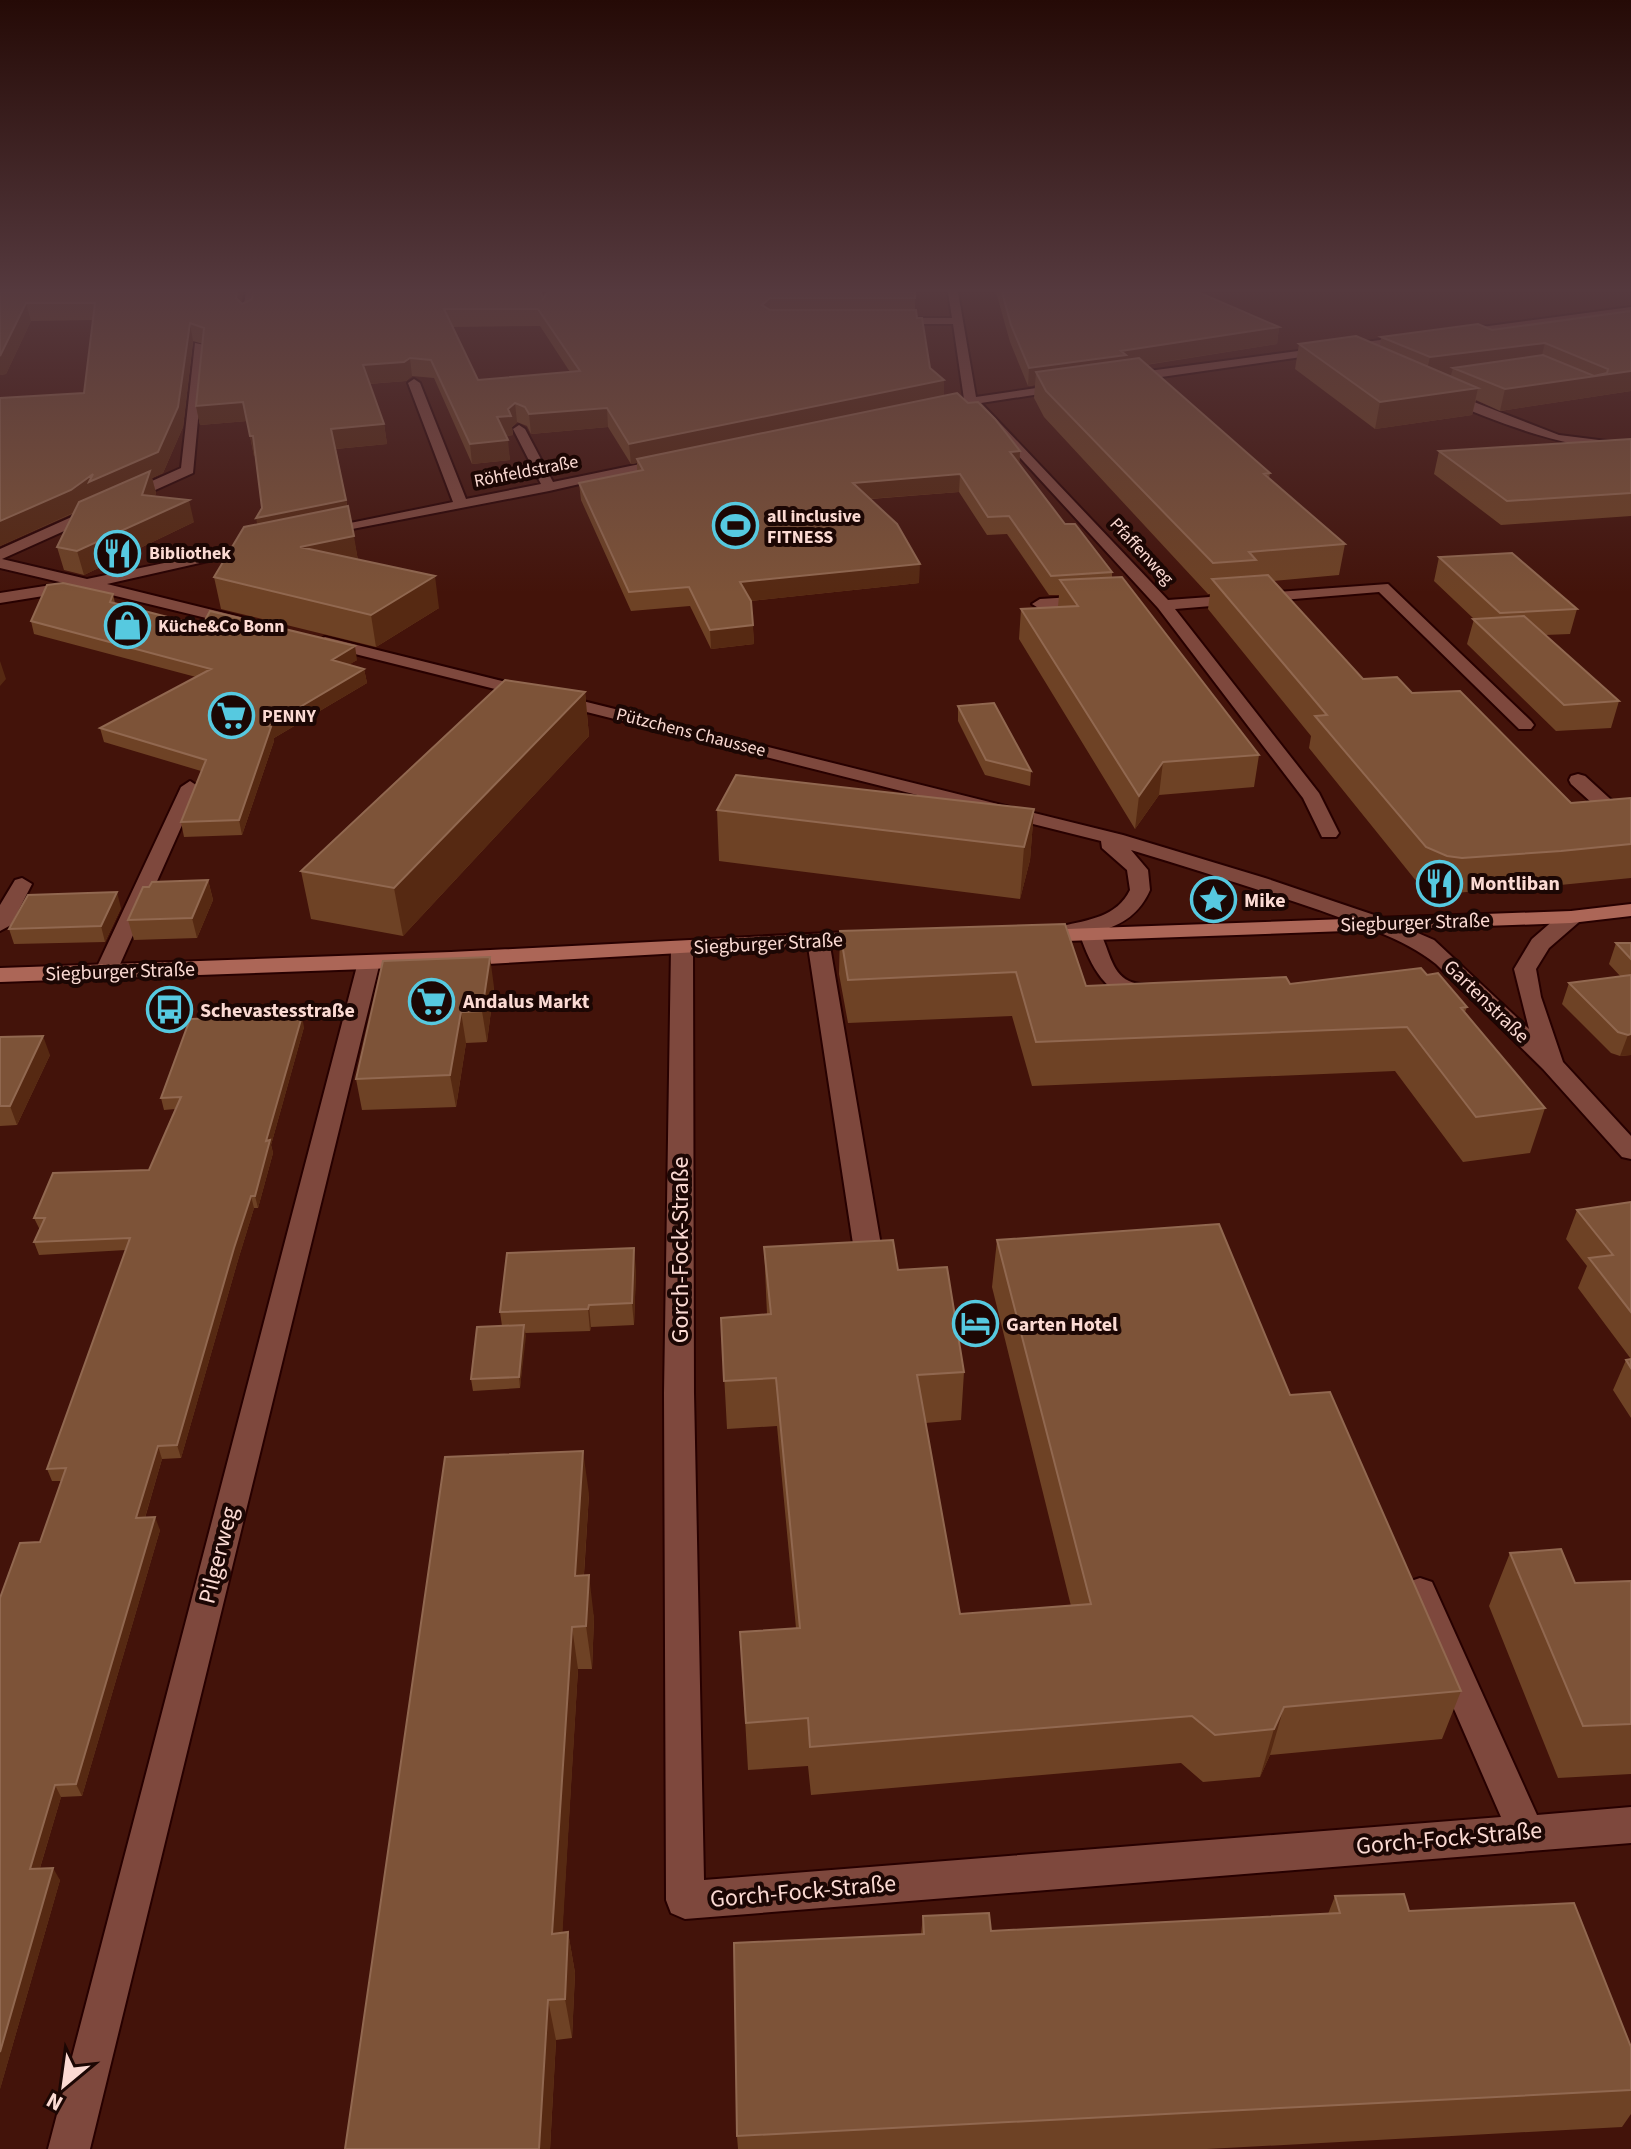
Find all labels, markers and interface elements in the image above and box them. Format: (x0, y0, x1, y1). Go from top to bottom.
street label: Röhfeldstraße (472, 449, 580, 494)
sports icon: all inclusive FITNESS (712, 502, 760, 550)
place label: all inclusive FITNESS (767, 504, 861, 550)
street label: Pfaffenweg (1104, 512, 1179, 591)
restaurant icon: Bibliothek (94, 529, 142, 577)
place label: Bibliothek (149, 541, 231, 566)
shop icon: Küche&Co Bonn (103, 602, 151, 650)
place label: Küche&Co Bonn (158, 614, 285, 639)
supermarket icon: PENNY (207, 692, 255, 740)
street label: Pützchens Chaussee (613, 702, 768, 763)
place label: PENNY (262, 704, 317, 729)
restaurant icon: Montliban (1415, 859, 1463, 907)
place label: Montliban (1470, 870, 1560, 898)
place icon: Mike (1189, 876, 1237, 924)
place label: Mike (1244, 887, 1286, 915)
street label: Siegburger Straße (1340, 906, 1490, 940)
street label: Siegburger Straße (693, 926, 844, 962)
street label: Gartenstraße (1437, 954, 1535, 1050)
street label: Siegburger Straße (45, 955, 195, 989)
supermarket icon: Andalus Markt (408, 977, 456, 1025)
bus stop icon: Schevastesstraße (145, 986, 193, 1034)
place label: Andalus Markt (462, 988, 590, 1016)
place label: Schevastesstraße (200, 997, 355, 1025)
street label: Gorch-Fock-Straße (663, 1157, 698, 1343)
hotel icon: Garten Hotel (951, 1300, 999, 1348)
place label: Garten Hotel (1006, 1311, 1118, 1339)
street label: Pilgerweg (190, 1503, 247, 1607)
street label: Gorch-Fock-Straße (1355, 1813, 1544, 1864)
street label: Gorch-Fock-Straße (709, 1866, 898, 1917)
north arrow (24, 2045, 104, 2125)
text: N (41, 2084, 69, 2119)

